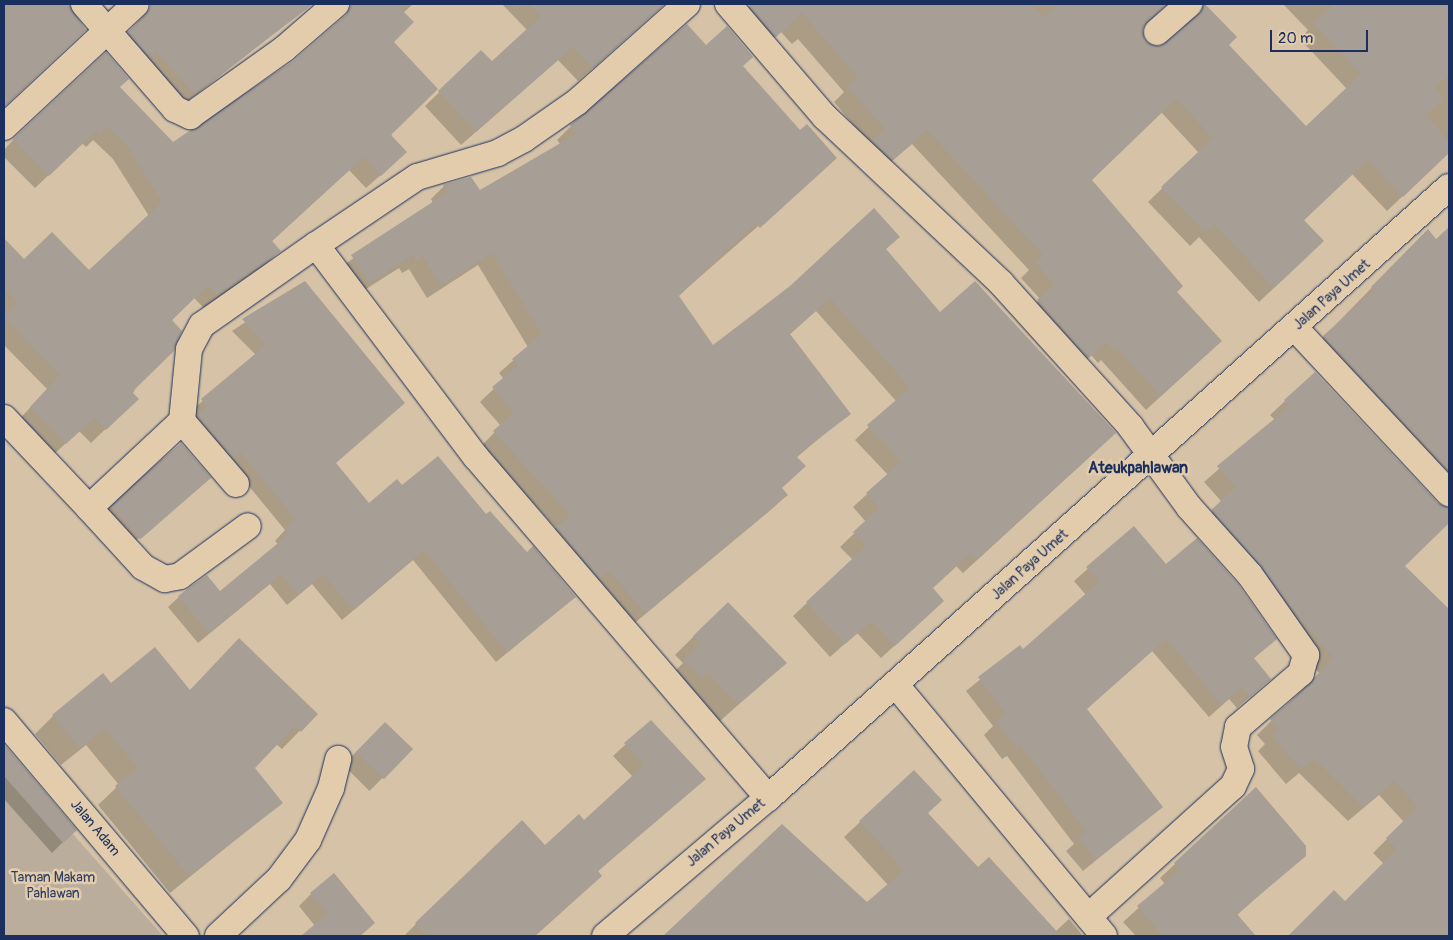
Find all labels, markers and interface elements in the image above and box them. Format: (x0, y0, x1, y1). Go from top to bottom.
scale bar (1273, 20, 1370, 52)
text: 20 m (1278, 29, 1313, 48)
street label: Jalan Paya Umet (1290, 256, 1374, 334)
district label: Ateukpahlawan (1088, 458, 1188, 478)
street label: Jalan Paya Umet (988, 526, 1072, 604)
street label: Jalan Paya Umet (683, 795, 769, 871)
street label: Jalan Adam (67, 796, 123, 860)
park label: Taman Makam Pahlawan (11, 870, 95, 902)

